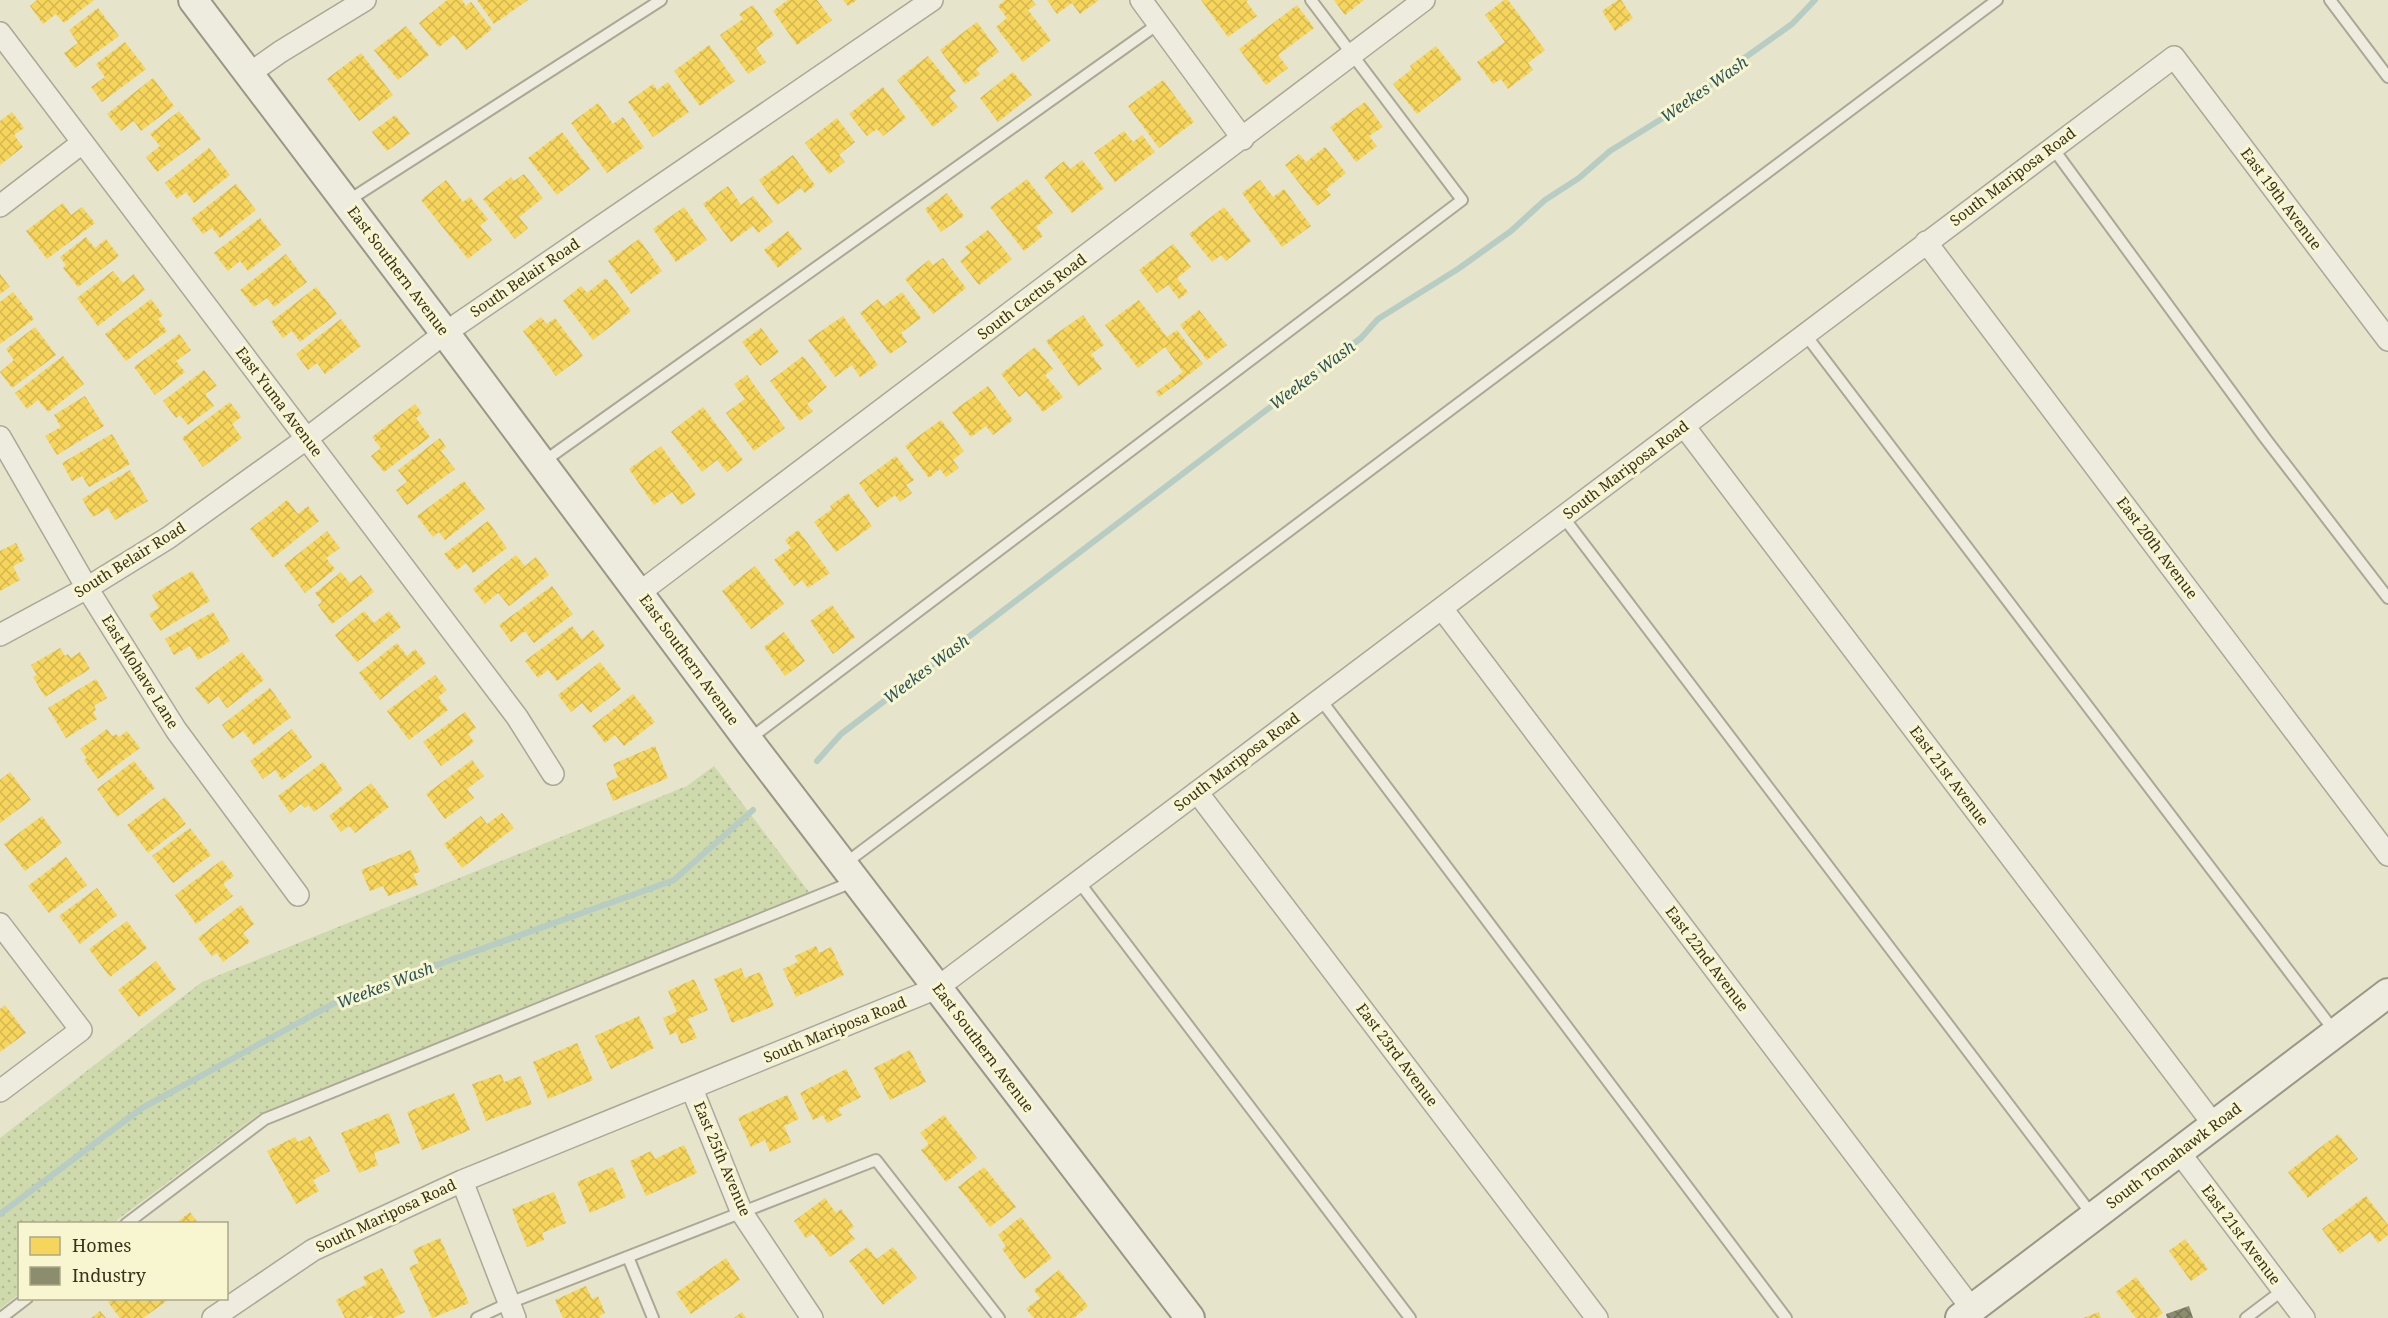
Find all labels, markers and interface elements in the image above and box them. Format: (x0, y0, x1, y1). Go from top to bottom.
water label: Weekes Wash (1656, 51, 1752, 127)
street label: South Mariposa Road (1945, 122, 2079, 230)
street label: East 19th Avenue (2237, 143, 2327, 253)
street label: East Southern Avenue (344, 202, 454, 339)
street label: South Belair Road (466, 233, 583, 321)
street label: South Cactus Road (973, 249, 1090, 344)
water label: Weekes Wash (1265, 335, 1360, 414)
street label: East Yuma Avenue (232, 342, 328, 460)
street label: South Mariposa Road (1558, 415, 1692, 523)
street label: East 20th Avenue (2113, 492, 2203, 602)
street label: South Belair Road (70, 517, 189, 602)
street label: East Southern Avenue (636, 590, 744, 729)
street label: East Mohave Lane (98, 611, 184, 732)
water label: Weekes Wash (879, 629, 974, 708)
street label: South Mariposa Road (1169, 707, 1303, 815)
street label: East 21st Avenue (1906, 721, 1994, 829)
street label: East 22nd Avenue (1662, 902, 1754, 1015)
water label: Weekes Wash (333, 956, 437, 1014)
street label: East Southern Avenue (929, 979, 1039, 1116)
street label: South Mariposa Road (760, 991, 909, 1067)
street label: East 23rd Avenue (1352, 999, 1443, 1110)
street label: East 25th Avenue (690, 1098, 756, 1219)
street label: South Tomahawk Road (2102, 1098, 2245, 1213)
street label: South Mariposa Road (312, 1174, 459, 1256)
street label: East 21st Avenue (2198, 1180, 2286, 1288)
legend (18, 1222, 228, 1300)
text: Homes (72, 1233, 131, 1257)
text: Industry (72, 1263, 147, 1287)

